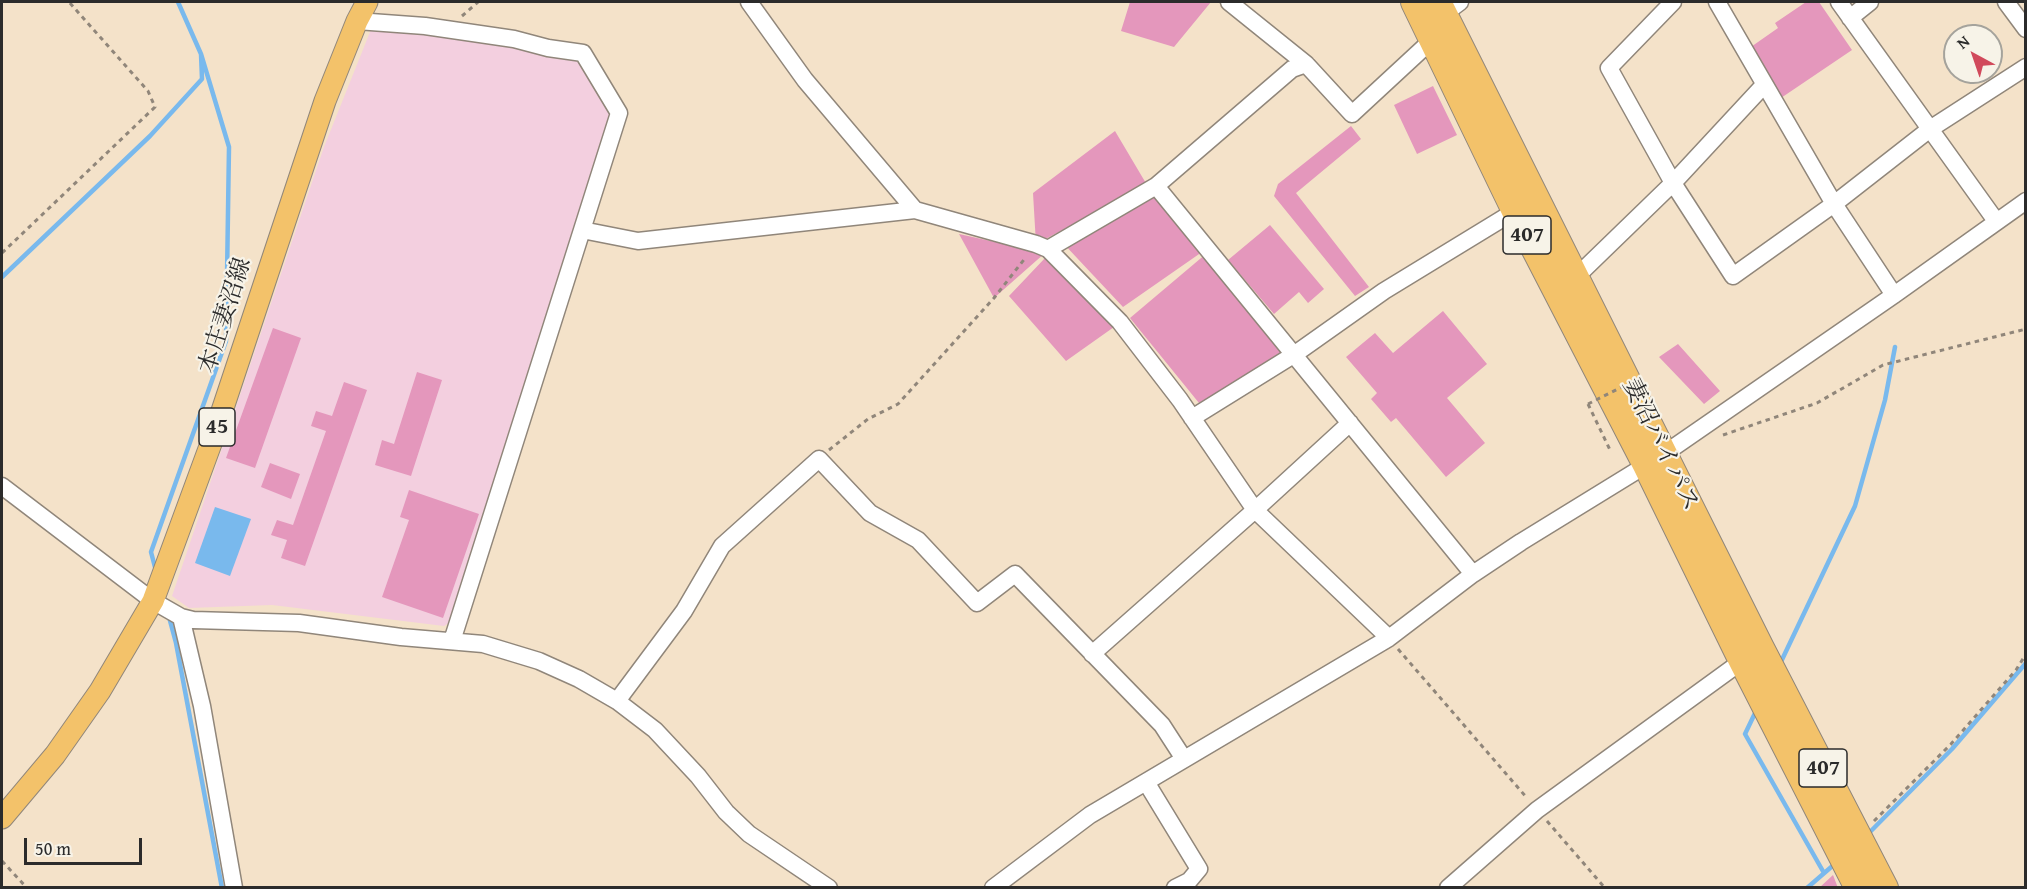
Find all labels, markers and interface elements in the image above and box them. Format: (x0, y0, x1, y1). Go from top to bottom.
north arrow (1943, 24, 2003, 84)
text: N (1951, 29, 1975, 54)
road number: 407 (1503, 216, 1551, 254)
street label: 本庄妻沼線 (194, 254, 258, 378)
street label: 妻沼バイパス (1615, 374, 1705, 516)
road number: 45 (199, 408, 235, 446)
road number: 407 (1799, 749, 1847, 787)
scale bar (27, 826, 146, 864)
text: 50 m (35, 835, 71, 862)

